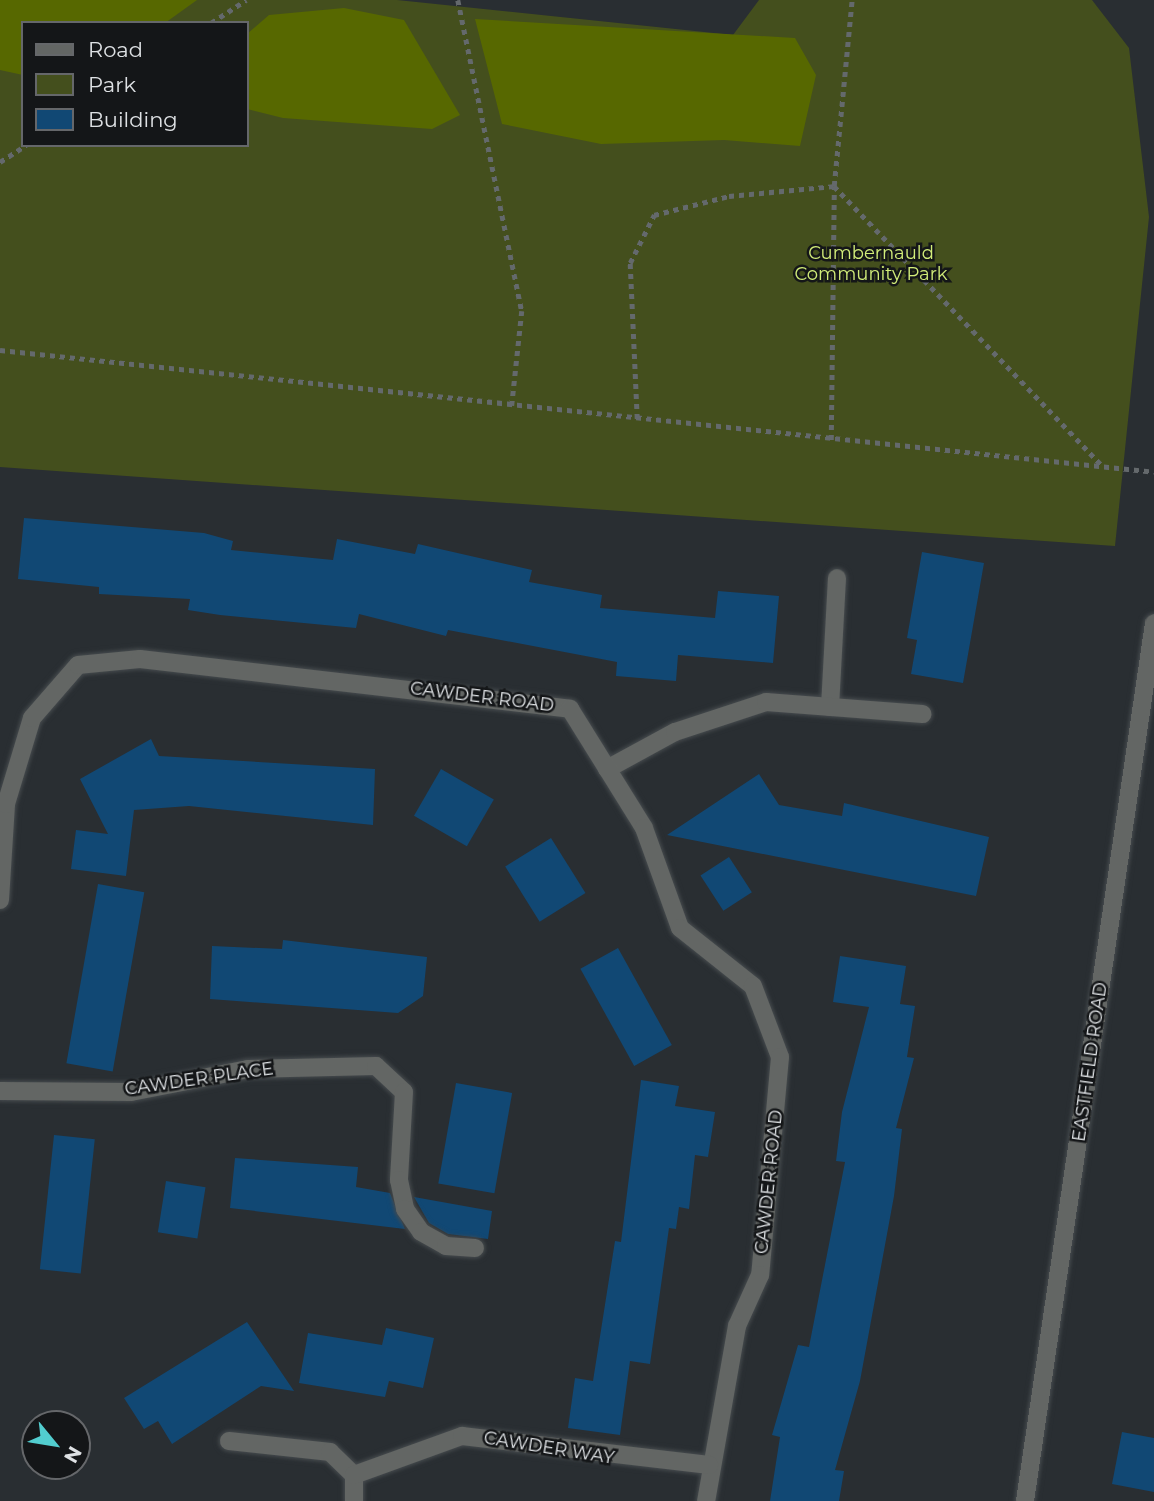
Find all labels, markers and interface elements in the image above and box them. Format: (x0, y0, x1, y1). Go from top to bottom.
legend (21, 21, 248, 147)
text: Road (88, 37, 143, 62)
text: Park (88, 72, 136, 97)
text: Building (88, 107, 178, 132)
park label: Cumbernauld Community Park (794, 243, 948, 286)
street label: CAWDER ROAD (409, 677, 555, 717)
street label: EASTFIELD ROAD (1068, 981, 1112, 1143)
street label: CAWDER PLACE (123, 1058, 275, 1100)
street label: CAWDER ROAD (751, 1109, 787, 1255)
north arrow (21, 1410, 91, 1480)
street label: CAWDER WAY (482, 1427, 616, 1469)
text: N (59, 1442, 87, 1467)

